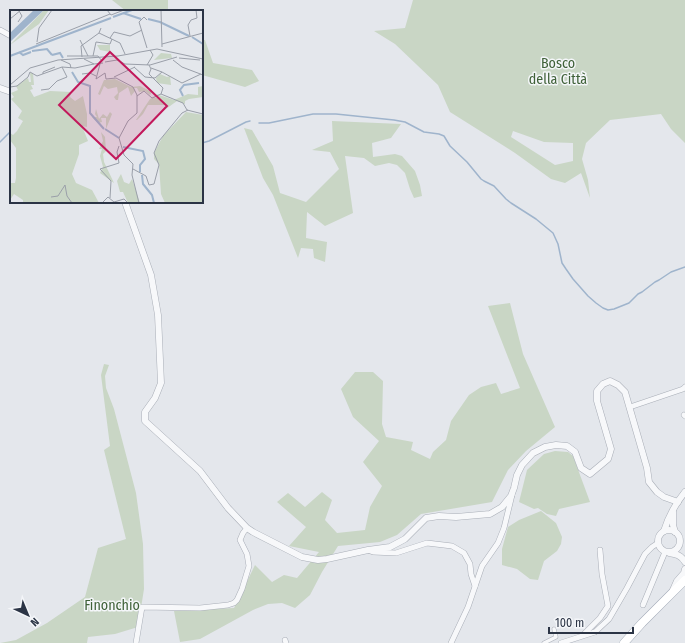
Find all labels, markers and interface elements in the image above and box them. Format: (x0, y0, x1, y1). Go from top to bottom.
inset map (10, 10, 203, 203)
park label: Bosco della Città (529, 55, 587, 88)
north arrow (8, 595, 48, 635)
park label: Finonchio (84, 597, 140, 614)
scale bar (549, 609, 633, 635)
text: N (28, 615, 41, 629)
text: 100 m (555, 616, 584, 630)

